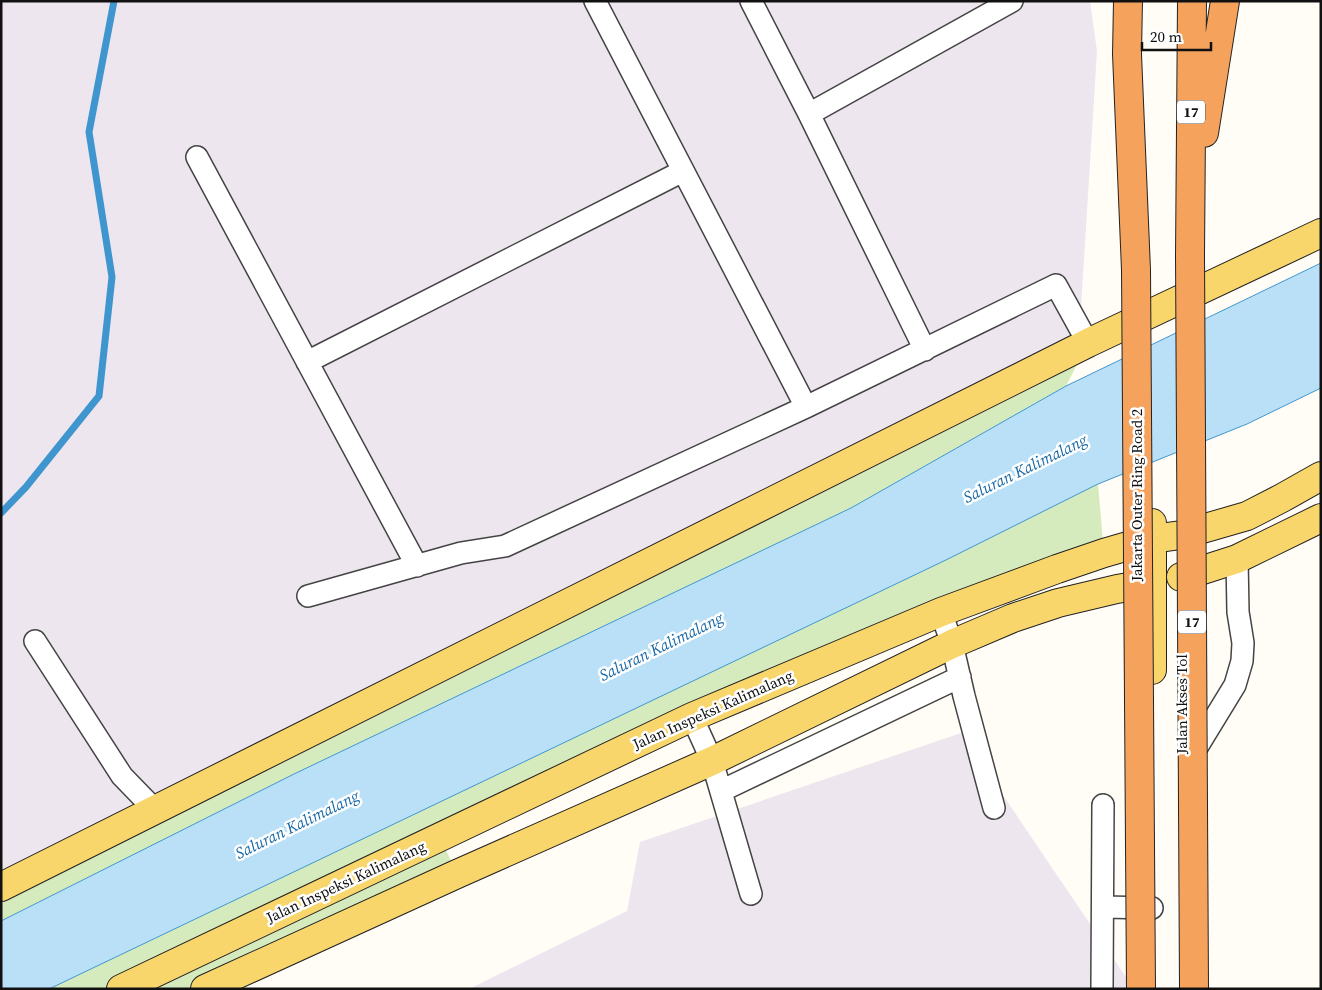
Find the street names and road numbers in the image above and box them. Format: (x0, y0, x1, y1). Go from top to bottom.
road number: 17 (1177, 100, 1205, 124)
street label: Jakarta Outer Ring Road 2 (1126, 409, 1147, 582)
road number: 17 (1178, 610, 1206, 634)
street label: Jalan Akses Tol (1171, 654, 1192, 755)
street label: Jalan Inspeksi Kalimalang (628, 665, 796, 755)
street label: Jalan Inspeksi Kalimalang (262, 835, 429, 928)

